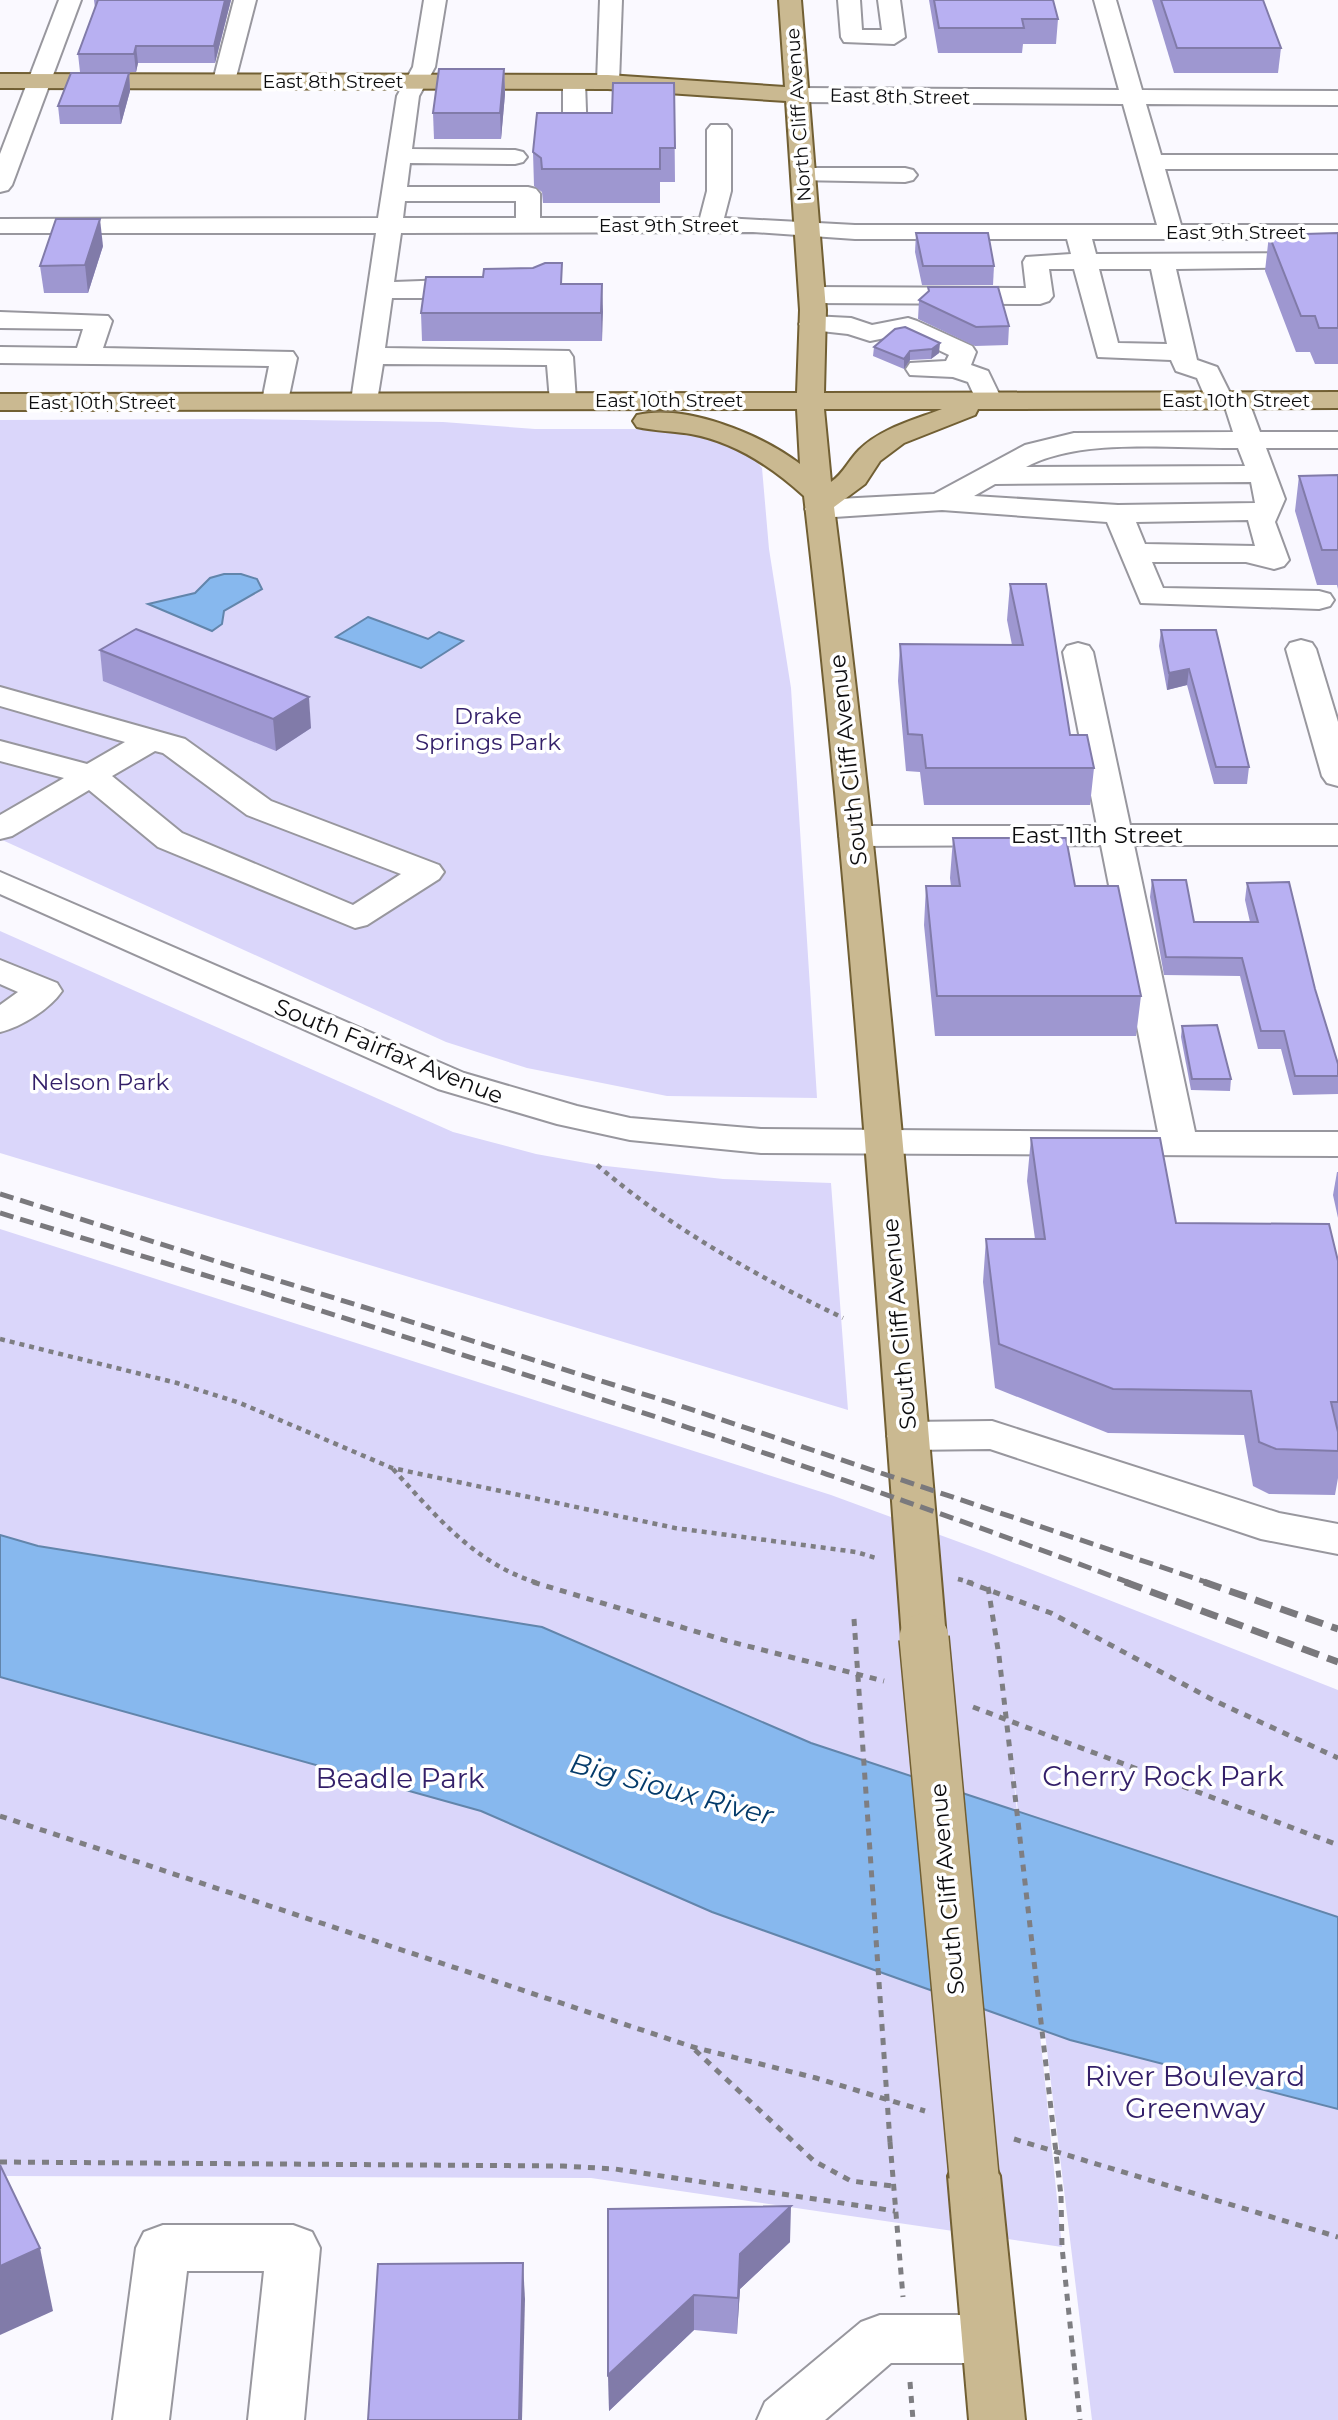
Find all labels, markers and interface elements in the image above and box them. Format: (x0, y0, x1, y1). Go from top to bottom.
street label: North Cliff Avenue (781, 27, 816, 203)
street label: East 8th Street (263, 70, 404, 93)
street label: East 8th Street (829, 84, 971, 109)
street label: East 9th Street (599, 214, 740, 237)
street label: East 9th Street (1166, 221, 1307, 244)
street label: East 10th Street (595, 389, 743, 412)
street label: East 10th Street (1162, 389, 1310, 412)
street label: East 10th Street (28, 391, 176, 414)
street label: South Cliff Avenue (823, 653, 873, 867)
park label: Drake Springs Park (415, 702, 561, 756)
street label: East 11th Street (1011, 821, 1183, 849)
street label: South Fairfax Avenue (271, 992, 507, 1110)
park label: Nelson Park (31, 1068, 170, 1096)
street label: South Cliff Avenue (876, 1217, 922, 1431)
water label: Big Sioux River (567, 1746, 778, 1833)
park label: Cherry Rock Park (1042, 1759, 1284, 1793)
park label: Beadle Park (316, 1761, 485, 1795)
street label: South Cliff Avenue (924, 1782, 970, 1996)
park label: River Boulevard Greenway (1085, 2059, 1305, 2125)

